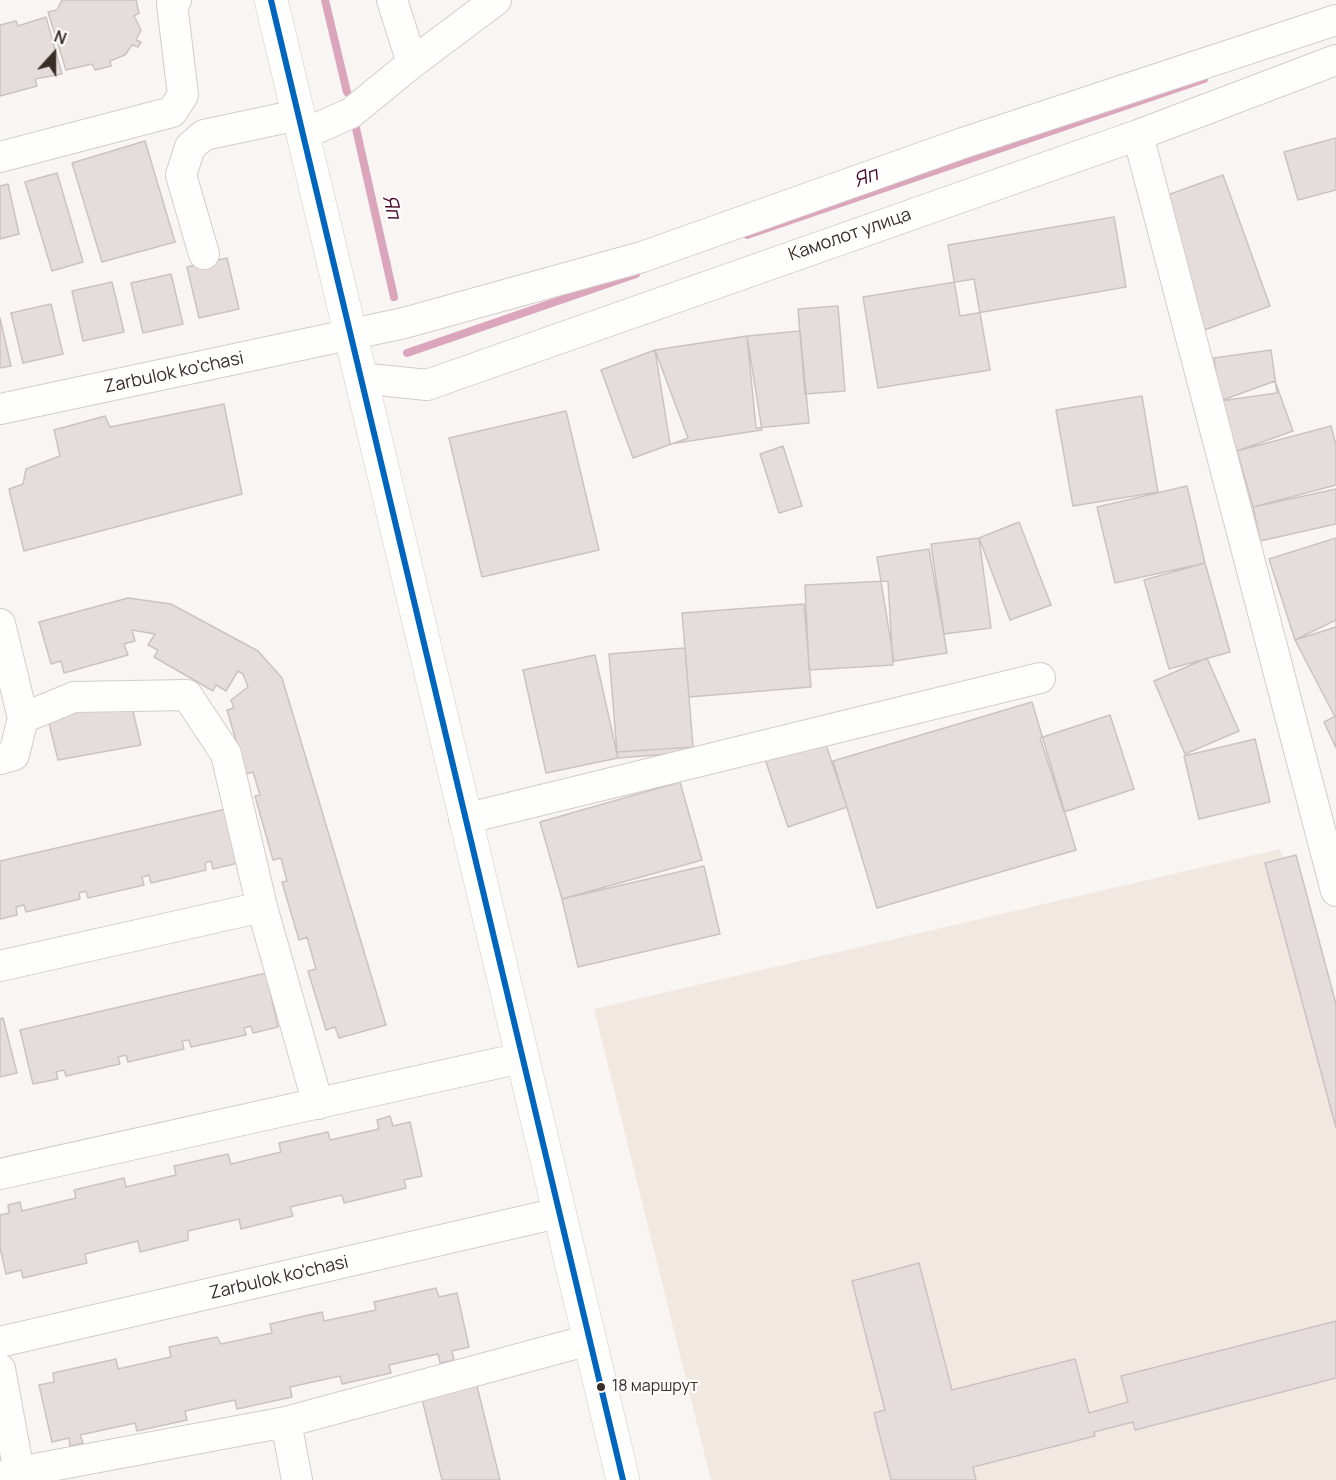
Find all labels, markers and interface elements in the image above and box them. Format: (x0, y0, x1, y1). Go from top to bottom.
north arrow (24, 24, 84, 84)
text: N (51, 25, 70, 50)
water label: Яп (851, 163, 881, 193)
water label: Яп (377, 193, 405, 221)
street label: Камолот улица (786, 204, 914, 266)
street label: Zarbulok ko'chasi (102, 348, 246, 398)
street label: Zarbulok ko'chasi (207, 1252, 351, 1304)
place label: 18 маршрут (612, 1377, 698, 1397)
marker: 18 маршрут (595, 1381, 607, 1393)

